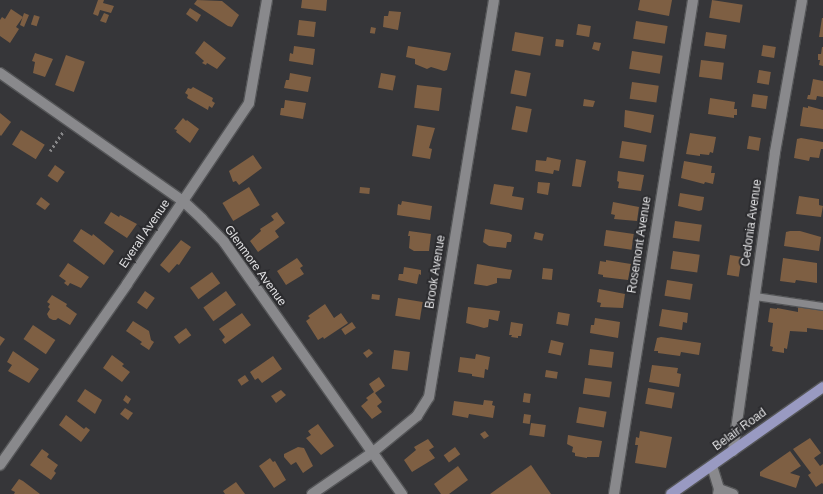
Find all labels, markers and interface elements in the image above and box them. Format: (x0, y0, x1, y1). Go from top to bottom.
street label: Cedonia Avenue (739, 178, 765, 268)
street label: Rosemont Avenue (625, 195, 655, 295)
street label: Everall Avenue (117, 197, 173, 271)
street label: Glenmore Avenue (221, 223, 289, 309)
street label: Brook Avenue (423, 234, 449, 310)
street label: Belair Road (710, 406, 770, 454)

